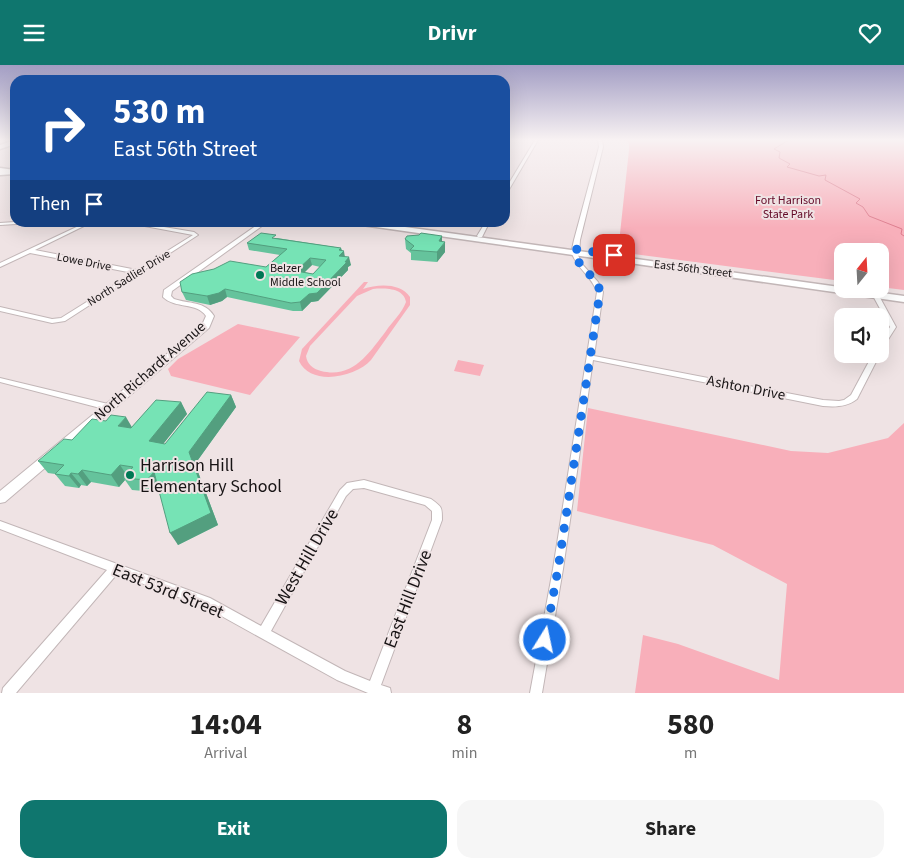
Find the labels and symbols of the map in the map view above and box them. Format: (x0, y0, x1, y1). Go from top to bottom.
park label: Fort Harrison State Park (755, 192, 821, 223)
pin (593, 234, 635, 276)
north arrow (834, 243, 889, 297)
street label: North Sadlier Drive (84, 246, 174, 310)
street label: Lowe Drive (55, 248, 113, 276)
street label: East 56th Street (653, 256, 733, 282)
place label: Belzer Middle School (270, 260, 341, 291)
marker: Belzer Middle School (254, 269, 266, 281)
street label: North Richardt Avenue (90, 317, 210, 425)
street label: Ashton Drive (705, 370, 787, 406)
place label: Harrison Hill Elementary School (140, 453, 282, 499)
marker: Harrison Hill Elementary School (124, 469, 136, 481)
street label: West Hill Drive (269, 504, 345, 610)
street label: East Hill Drive (378, 546, 438, 652)
street label: East 53rd Street (109, 557, 227, 625)
position arrow (518, 613, 570, 665)

